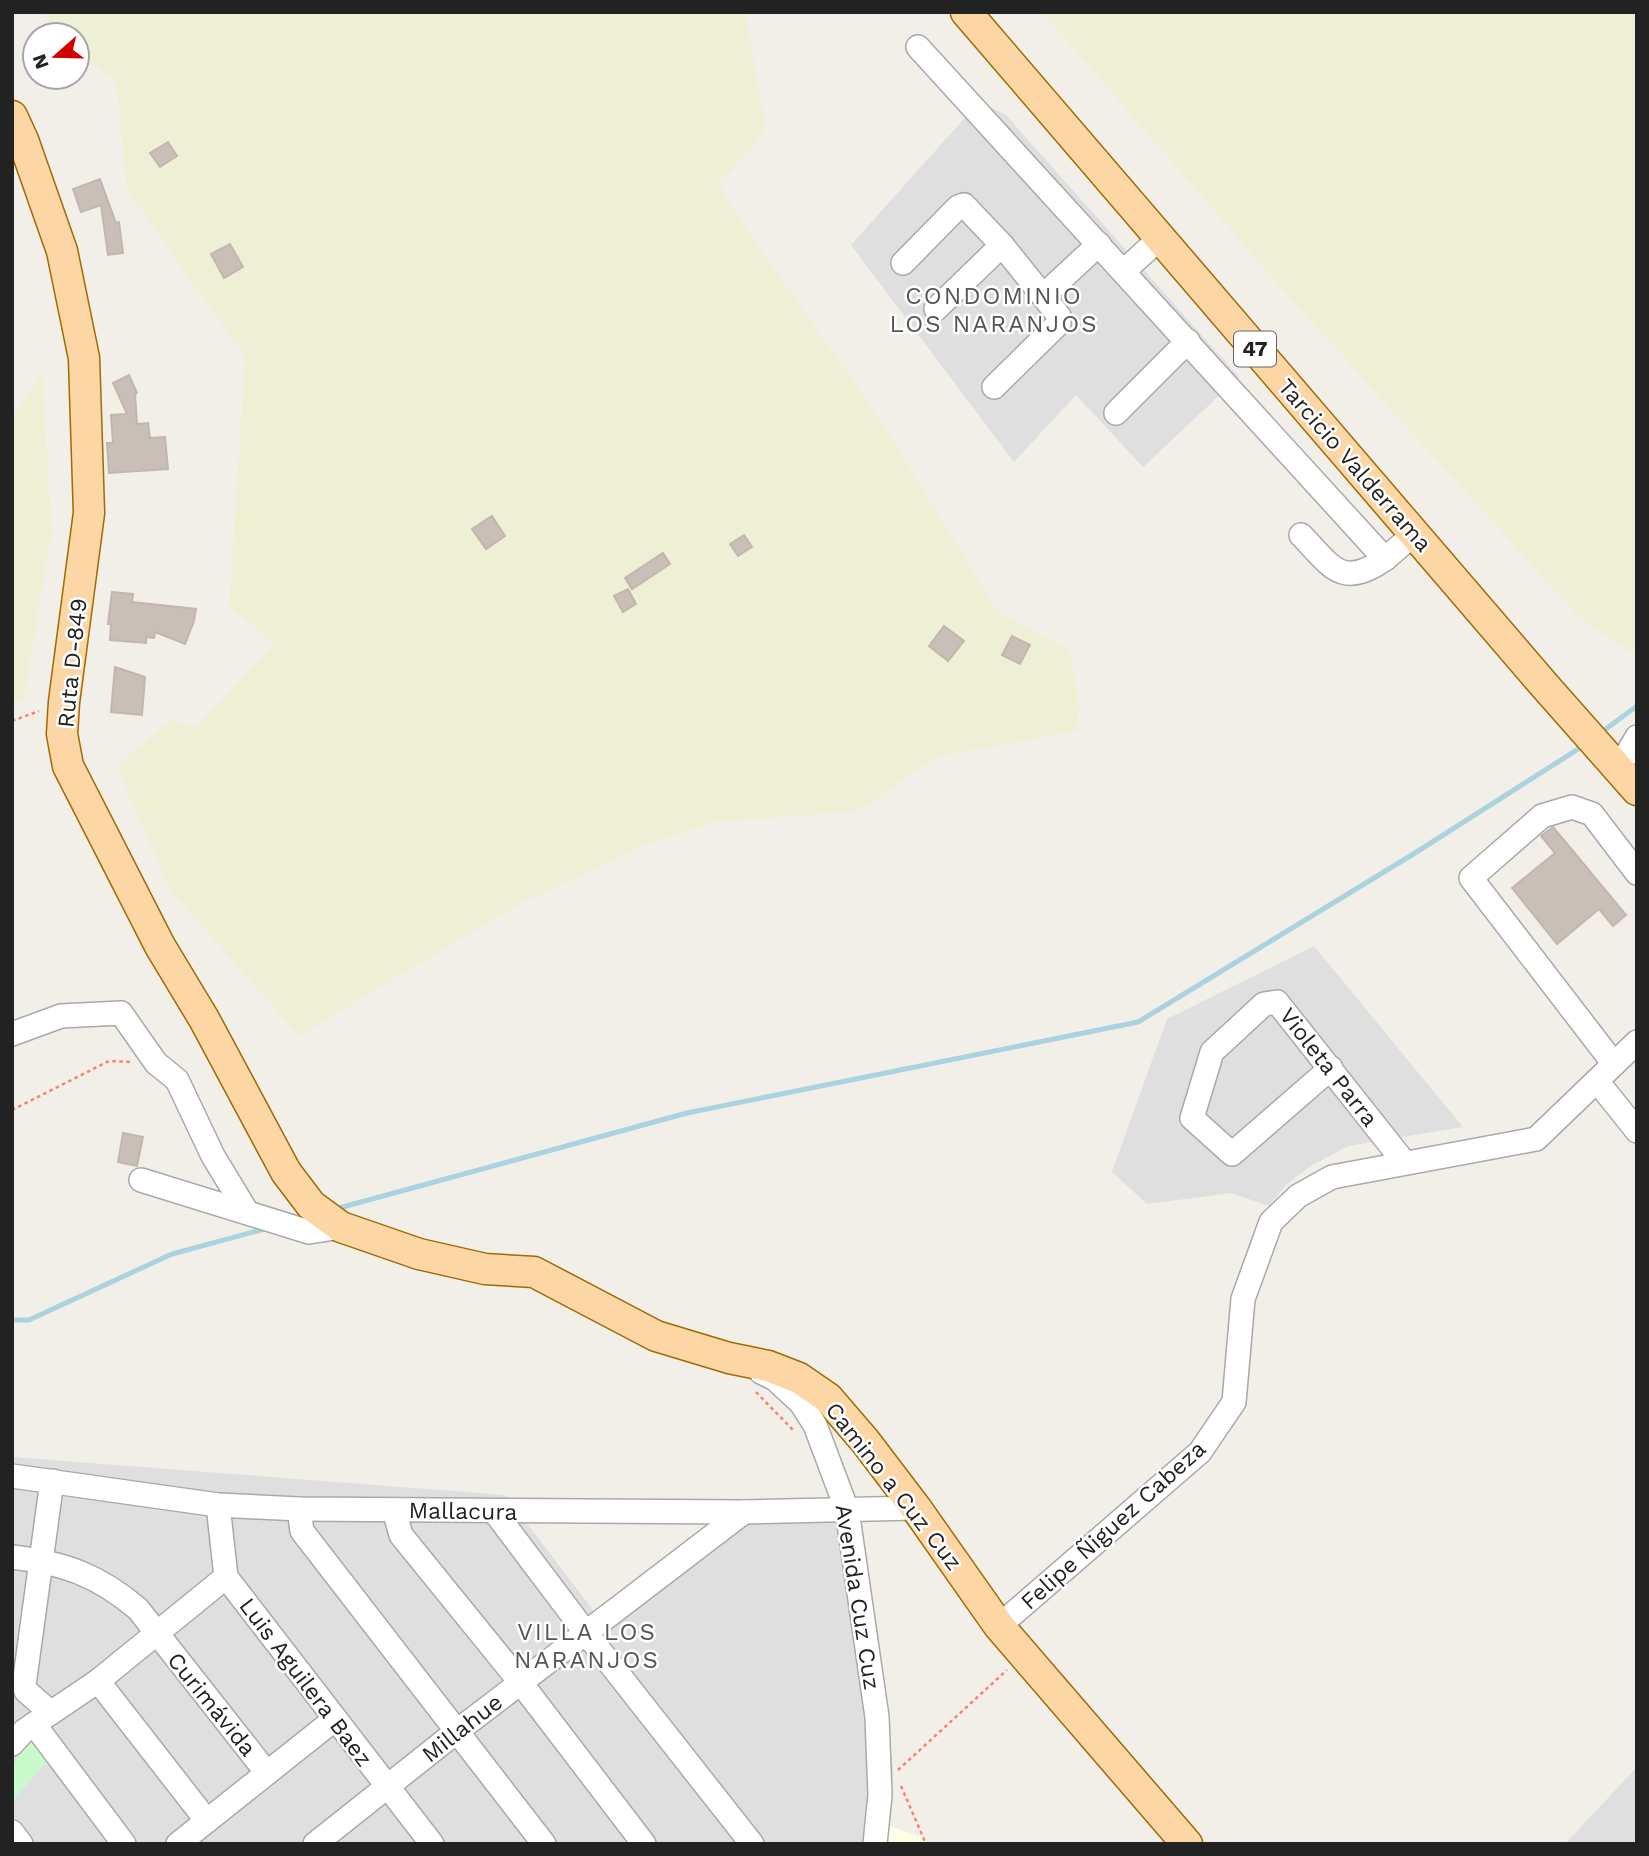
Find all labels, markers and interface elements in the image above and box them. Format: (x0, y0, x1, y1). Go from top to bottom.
north arrow (21, 21, 91, 91)
text: N (27, 51, 54, 72)
district label: CONDOMINIO LOS NARANJOS (889, 282, 1099, 338)
road number: 47 (1234, 332, 1276, 366)
street label: Tarcicio Valderrama (1272, 373, 1437, 557)
street label: Ruta D-849 (52, 597, 93, 729)
street label: Violeta Parra (1274, 1003, 1383, 1132)
street label: Camino a Cuz Cuz (820, 1397, 967, 1576)
street label: Felipe Ñiguez Cabeza (1015, 1435, 1211, 1615)
street label: Mallacura (408, 1497, 518, 1526)
street label: Avenida Cuz Cuz (830, 1503, 885, 1692)
street label: Luis Aguilera Baez (233, 1593, 378, 1772)
district label: VILLA LOS NARANJOS (514, 1618, 660, 1674)
street label: Curimávida (162, 1647, 262, 1762)
street label: Millahue (417, 1689, 508, 1768)

